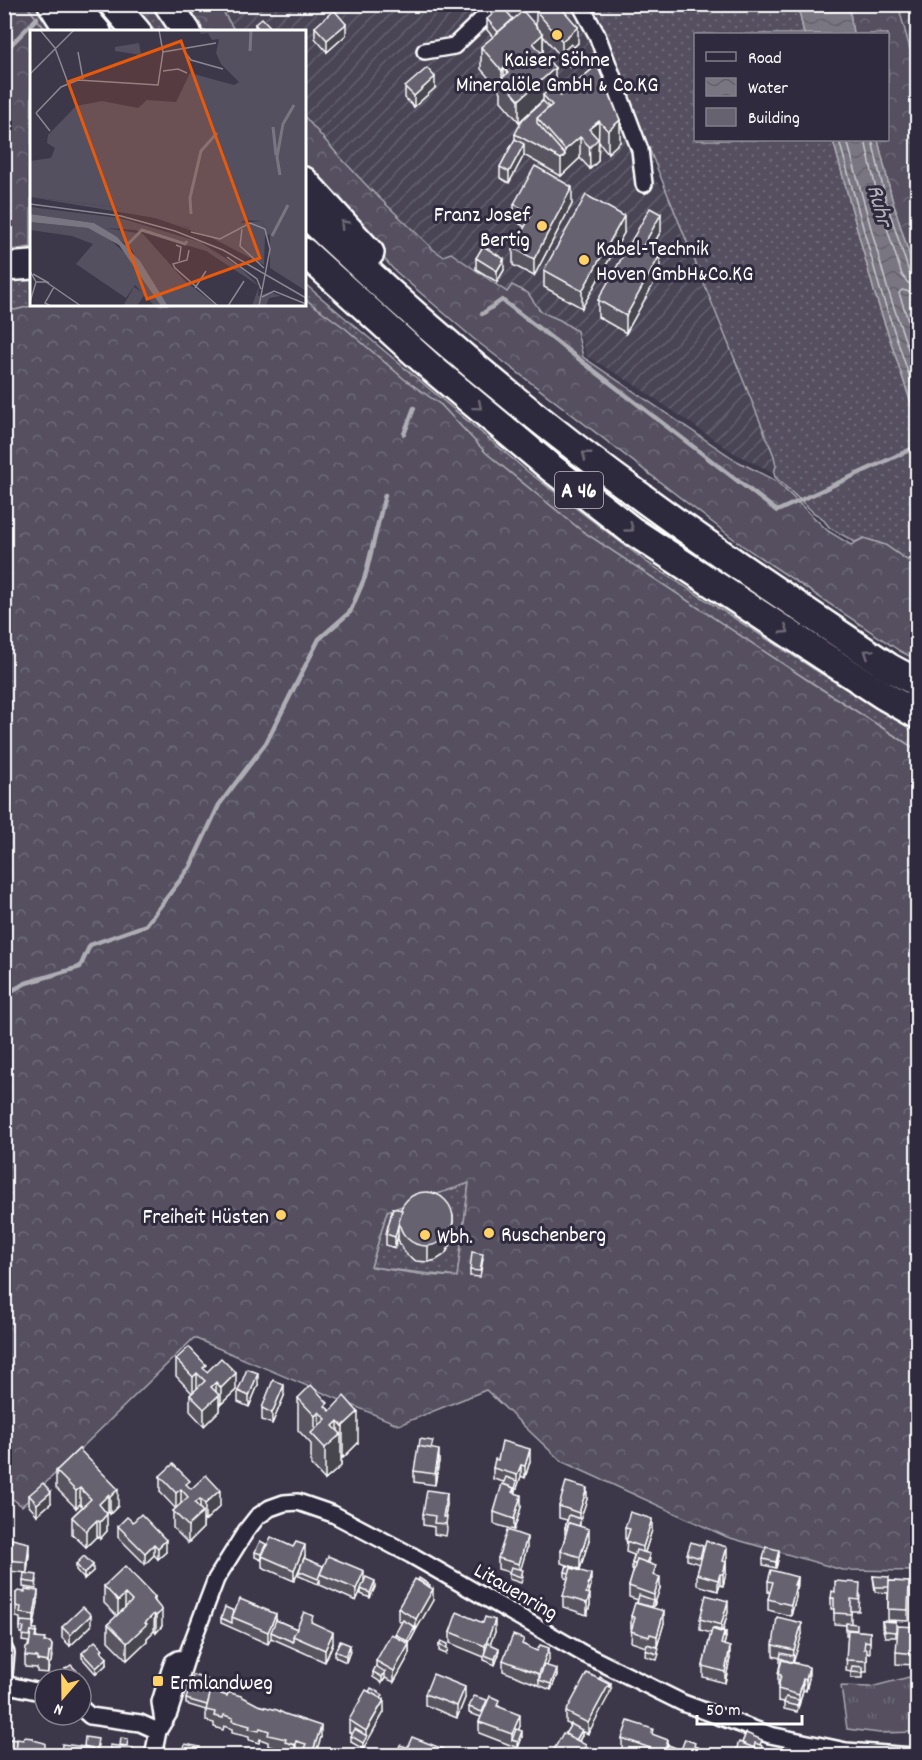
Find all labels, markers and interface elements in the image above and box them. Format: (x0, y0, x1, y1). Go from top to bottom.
marker: Kaiser Söhne Mineralöle GmbH & Co.KG (550, 28, 564, 42)
inset map (30, 30, 306, 306)
legend (694, 33, 889, 141)
place label: Kaiser Söhne Mineralöle GmbH & Co.KG (456, 46, 658, 102)
text: Road (748, 47, 782, 72)
text: Water (748, 77, 788, 102)
text: Building (748, 107, 800, 132)
water label: Ruhr (856, 181, 901, 233)
place label: Franz Josef Bertig (434, 201, 531, 257)
marker: Franz Josef Bertig (535, 219, 549, 233)
one-way arrow (340, 220, 351, 230)
place label: Kabel-Technik Hoven GmbH&Co.KG (596, 235, 753, 291)
marker: Kabel-Technik Hoven GmbH&Co.KG (577, 253, 591, 267)
one-way arrow (471, 399, 482, 410)
one-way arrow (582, 452, 593, 463)
road number: A 46 (555, 472, 603, 508)
one-way arrow (623, 521, 634, 532)
one-way arrow (778, 623, 789, 634)
one-way arrow (863, 649, 874, 660)
place label: Freiheit Hüsten (142, 1203, 269, 1234)
marker: Freiheit Hüsten (274, 1208, 288, 1222)
place label: Ruschenberg (501, 1221, 606, 1252)
place label: Wbh. (437, 1223, 473, 1254)
marker: Ruschenberg (482, 1226, 496, 1240)
marker: Wbh. (418, 1228, 432, 1242)
street label: Litauenring (467, 1556, 563, 1630)
north arrow (33, 1667, 93, 1727)
place label: Ermlandweg (170, 1669, 273, 1700)
marker: Ermlandweg (151, 1674, 165, 1688)
scale bar (697, 1688, 802, 1726)
text: N (51, 1697, 66, 1721)
text: 50 m (706, 1699, 741, 1724)

